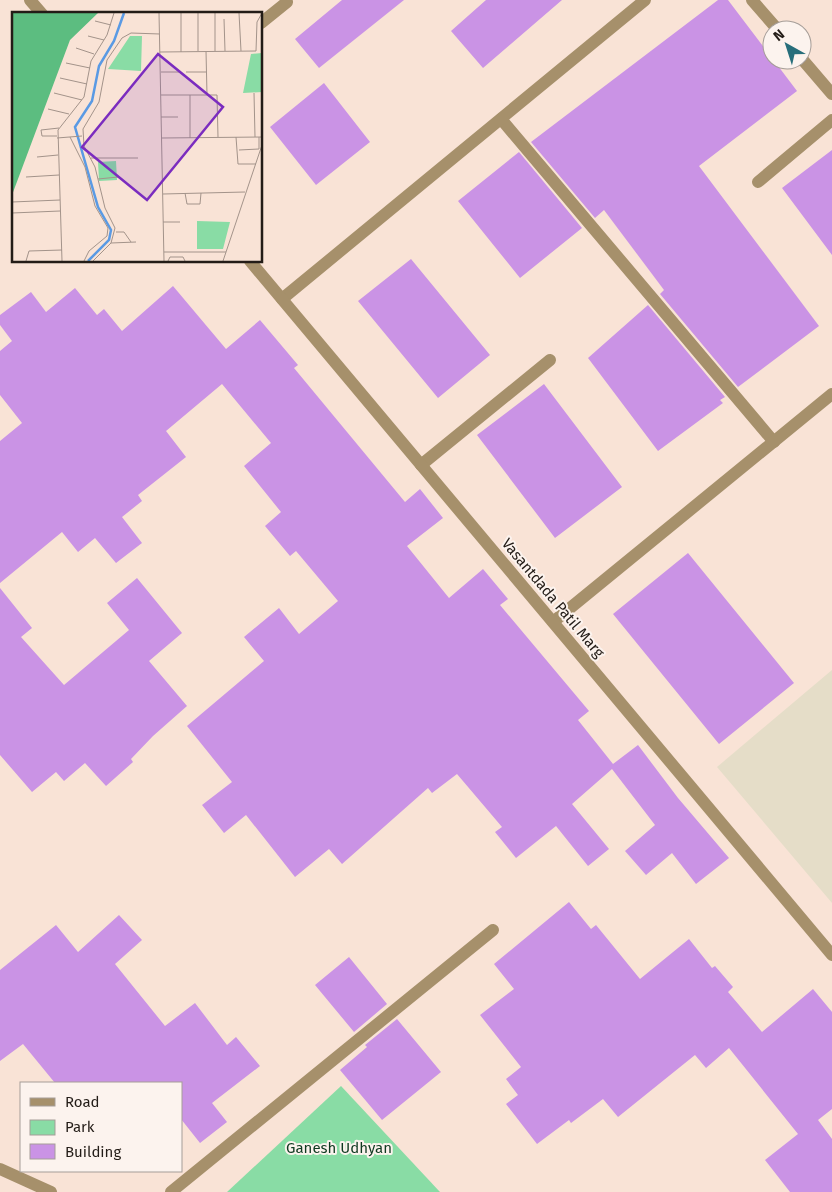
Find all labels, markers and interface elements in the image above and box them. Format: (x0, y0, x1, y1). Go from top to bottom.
inset map (12, 12, 262, 262)
north arrow (762, 20, 812, 70)
text: N (770, 26, 788, 45)
street label: Vasantdada Patil Marg (498, 535, 608, 661)
legend (20, 1082, 182, 1172)
text: Road (65, 1093, 100, 1111)
text: Park (65, 1118, 95, 1136)
park label: Ganesh Udhyan (286, 1139, 392, 1157)
text: Building (65, 1143, 121, 1161)

